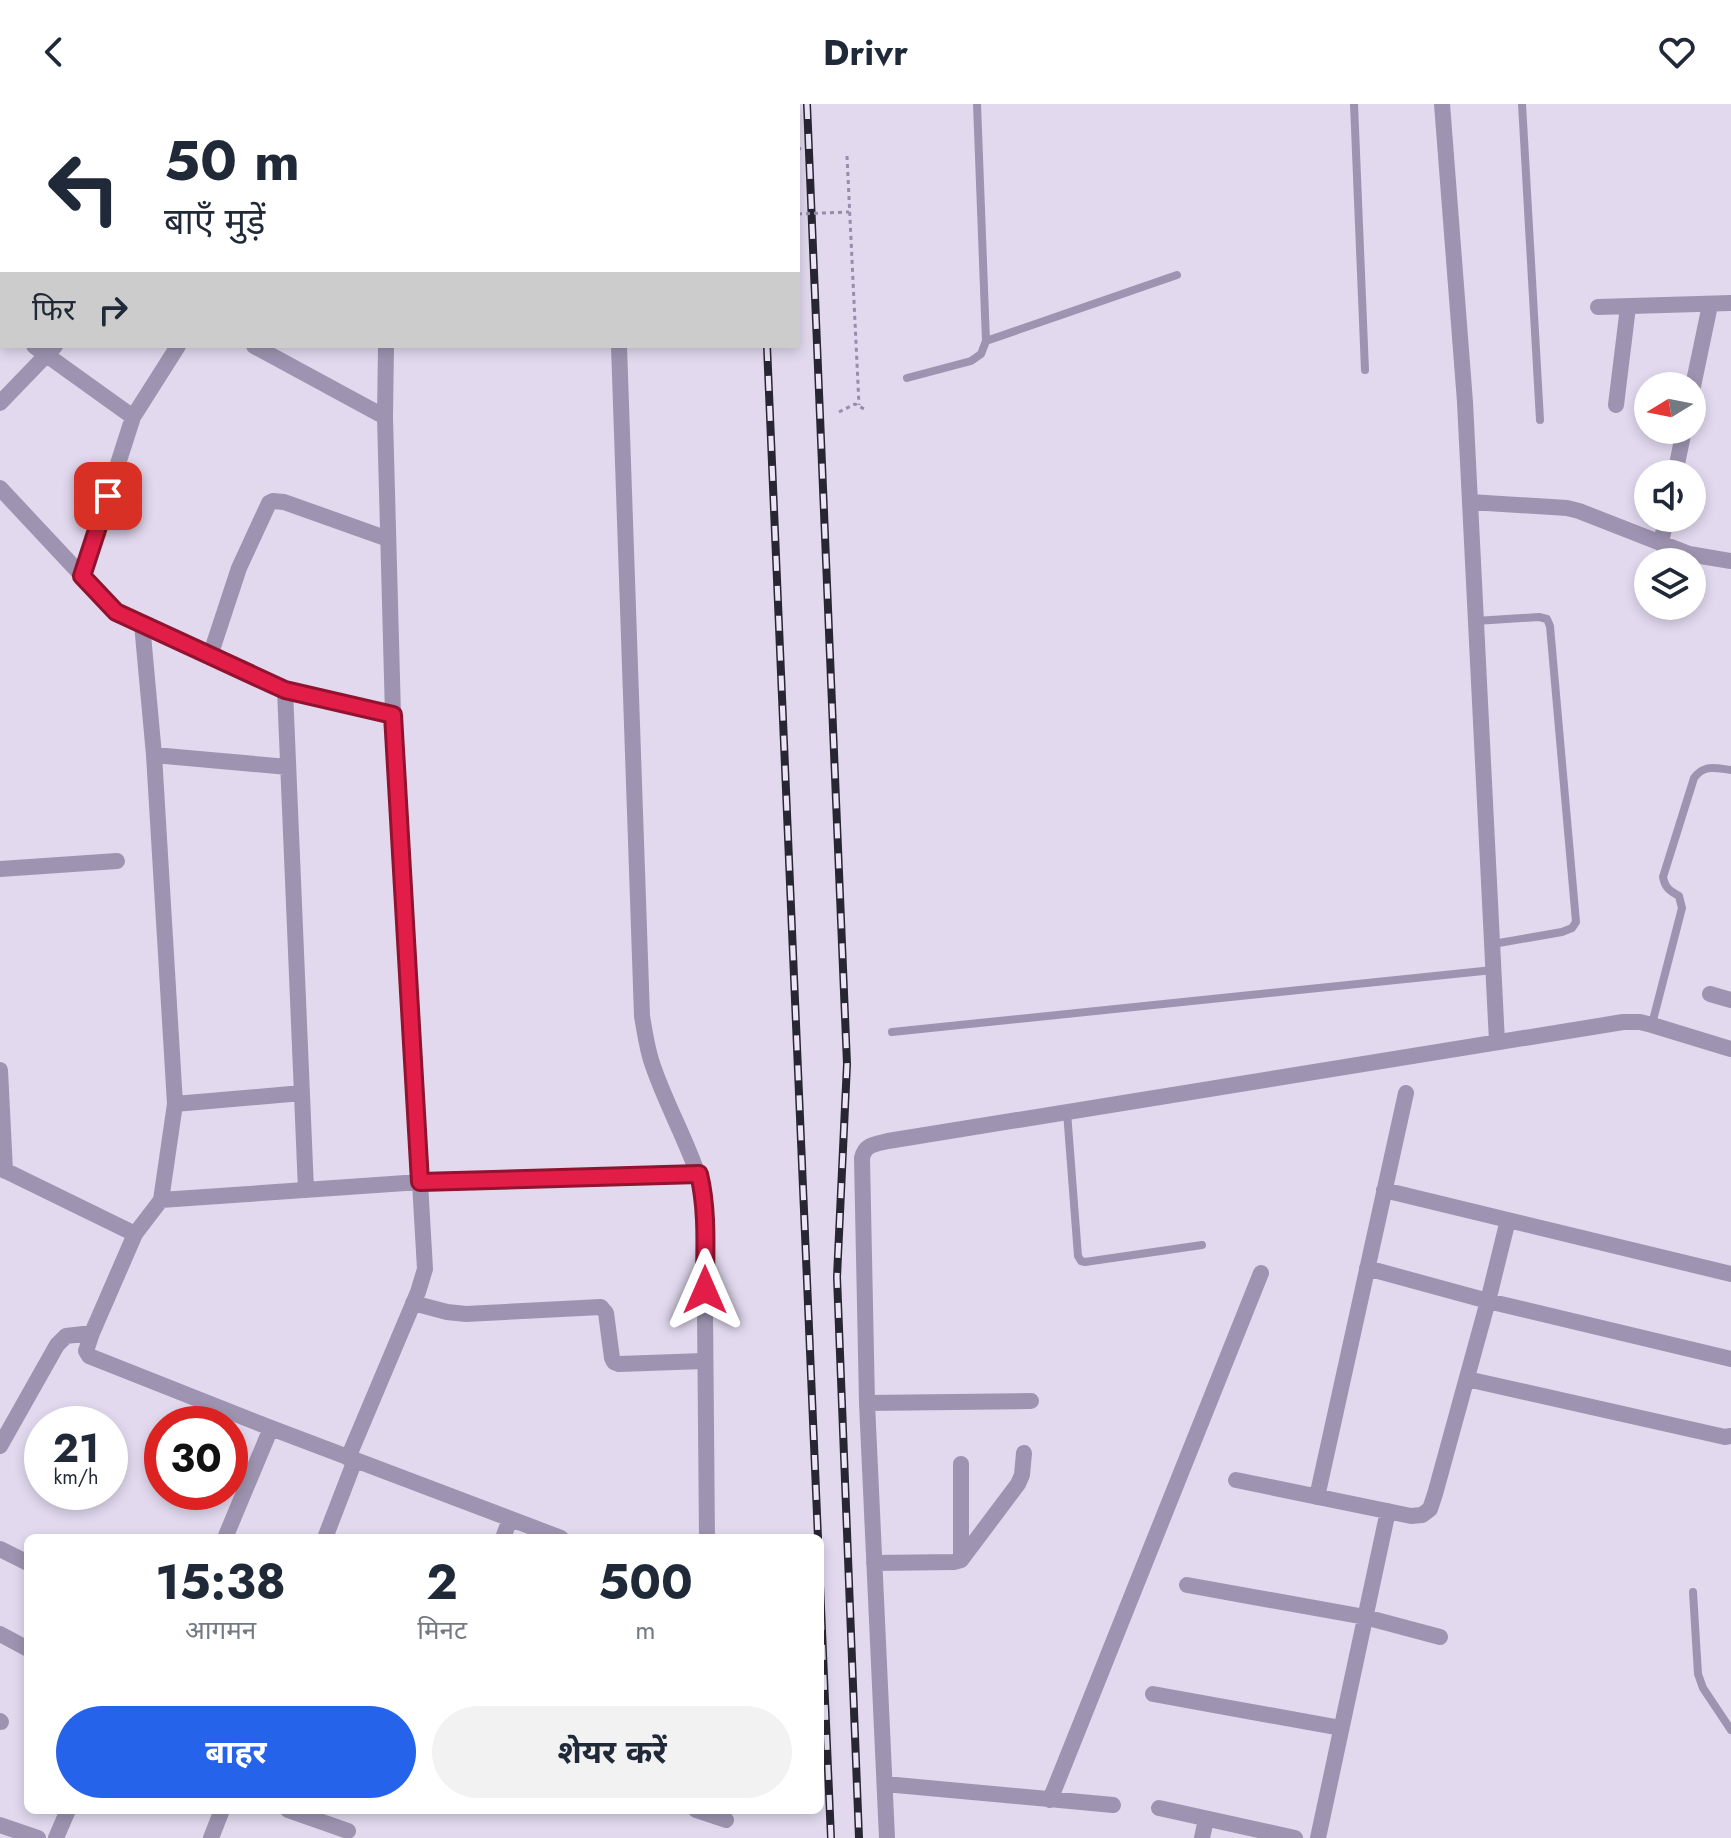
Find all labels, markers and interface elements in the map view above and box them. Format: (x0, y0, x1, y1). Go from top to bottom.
text: Drivr (823, 26, 908, 78)
icon: back (32, 30, 76, 74)
icon: heart (1655, 30, 1699, 74)
text: 50 m (164, 120, 300, 201)
icon: left (32, 136, 136, 240)
text: बाएँ मुड़ें (164, 195, 265, 247)
text: फिर (32, 288, 75, 331)
icon: right (91, 288, 135, 332)
north arrow (1634, 372, 1706, 444)
map controls (1634, 372, 1706, 620)
button: sound (1634, 460, 1706, 532)
pin (74, 462, 142, 530)
icon: arrive (86, 474, 130, 518)
button: layers (1634, 548, 1706, 620)
position arrow (663, 1248, 747, 1332)
speed limit sign: 30 (144, 1406, 248, 1510)
text: 21 (53, 1419, 99, 1477)
text: km/h (53, 1463, 99, 1492)
text: 15:38 (155, 1548, 286, 1617)
text: 2 (426, 1548, 458, 1617)
text: 500 (598, 1548, 693, 1617)
text: आगमन (185, 1611, 256, 1649)
text: मिनट (417, 1611, 467, 1649)
text: m (635, 1611, 656, 1649)
button: बाहर (56, 1706, 416, 1798)
button: शेयर करें (432, 1706, 792, 1798)

